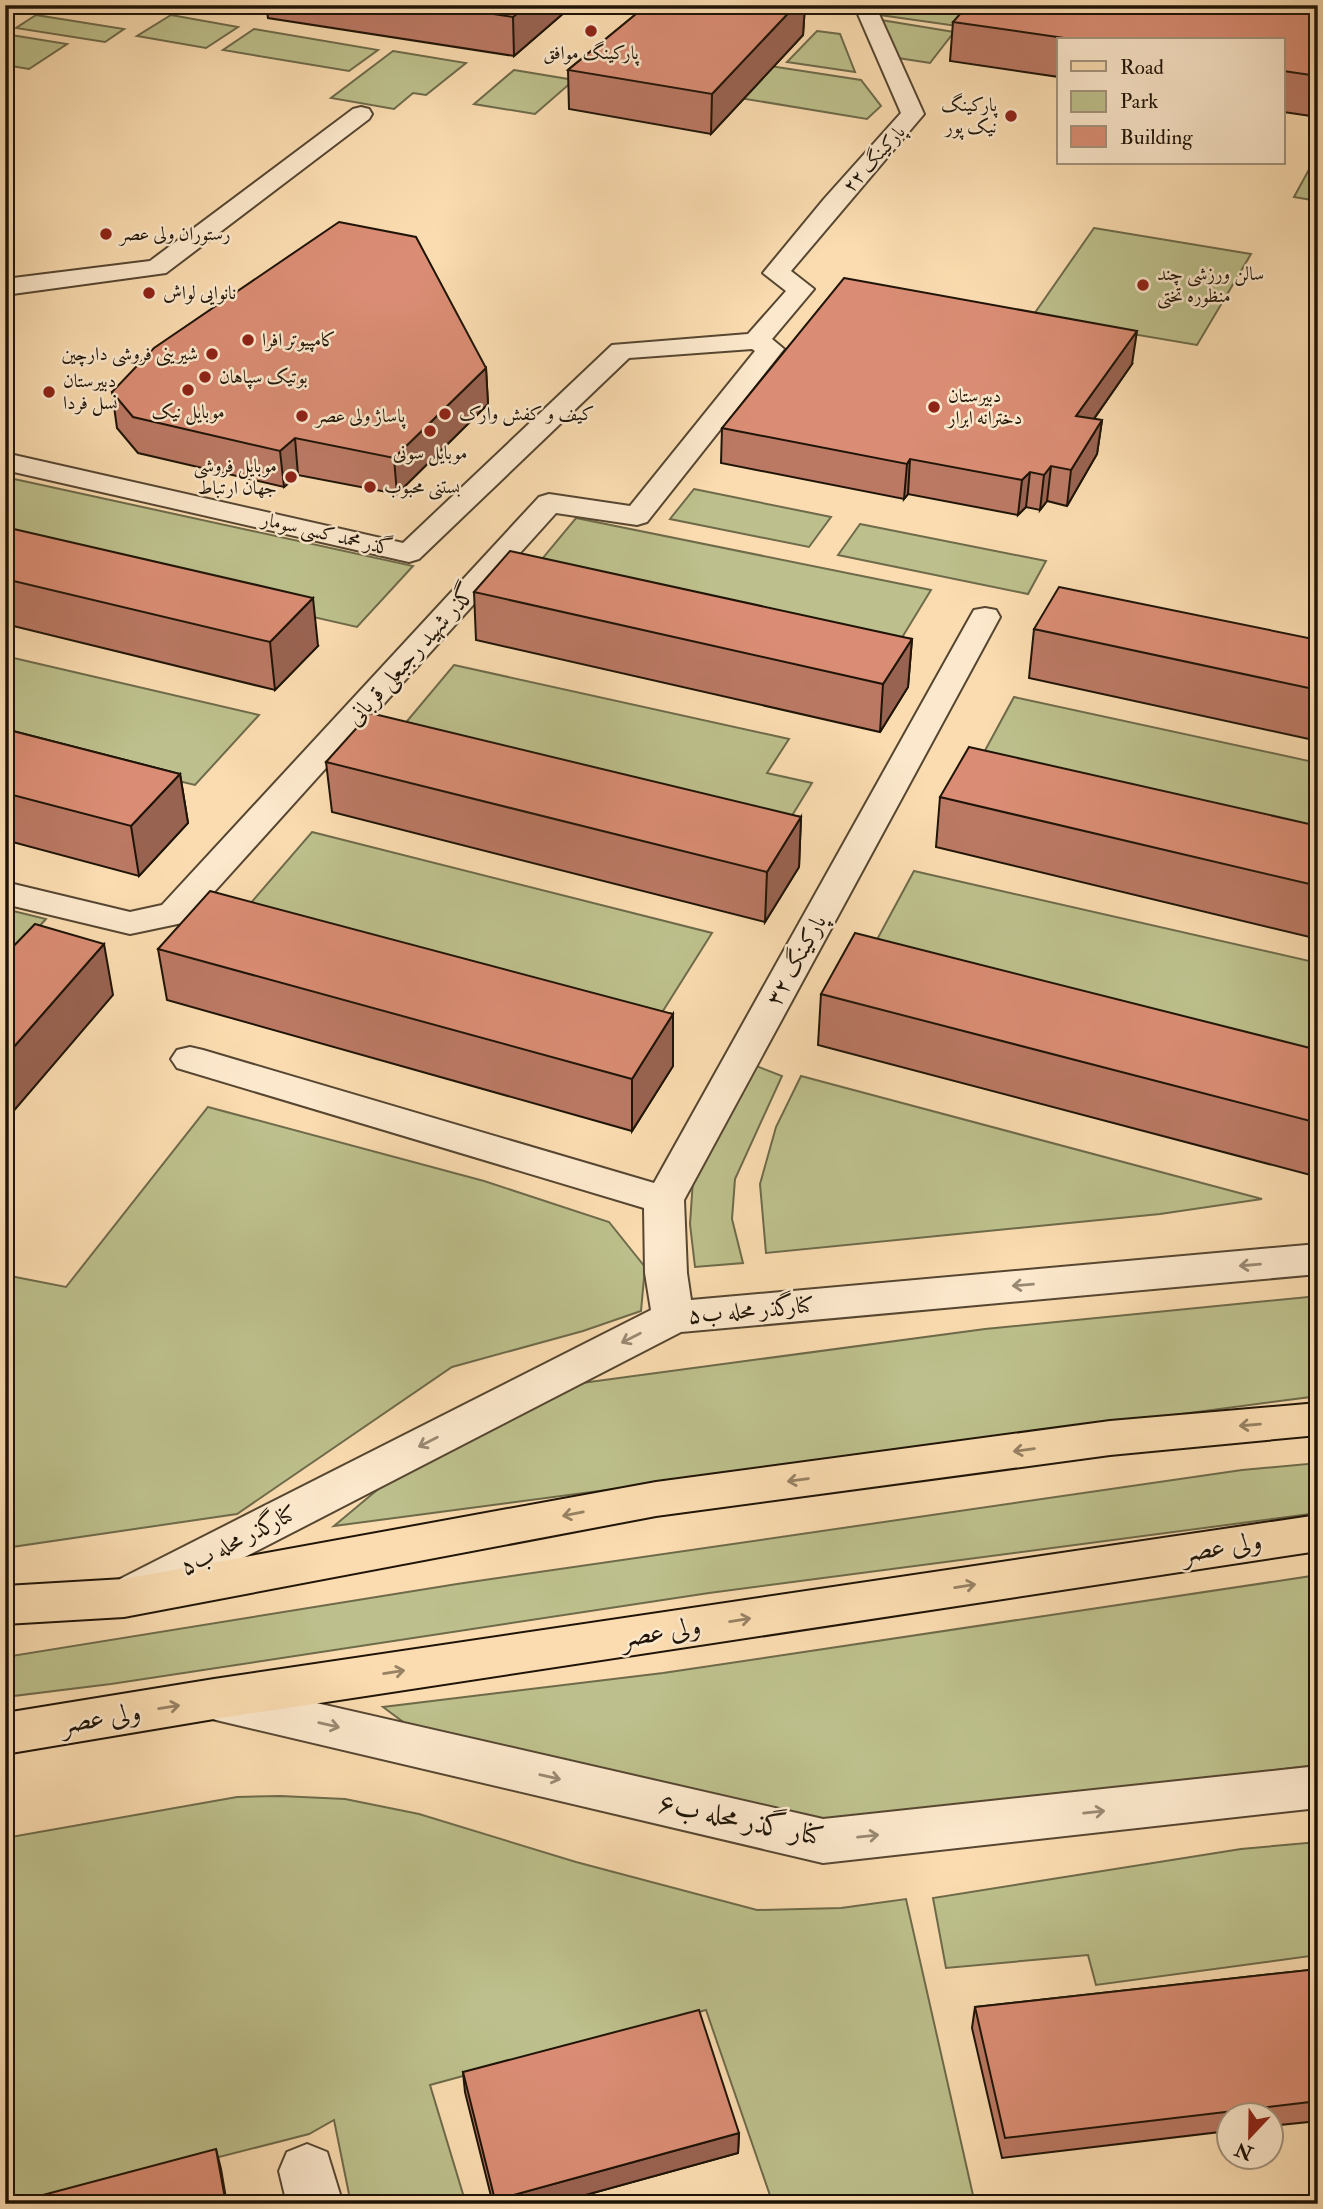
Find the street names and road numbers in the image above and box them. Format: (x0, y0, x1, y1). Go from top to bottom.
street label: پارکینگ ۲۲ (837, 119, 912, 198)
street label: گذر محمد کسی سومار (257, 505, 395, 562)
street label: گذر شهید رجبعلی قربانی (338, 577, 484, 734)
street label: پارکینگ ۳۲ (759, 908, 835, 1012)
street label: کنارگذر محله ب۵ (686, 1288, 815, 1330)
street label: کنارگذر محله ب۵ (174, 1497, 301, 1582)
street label: ولی عصر (1177, 1523, 1264, 1571)
street label: ولی عصر (616, 1608, 703, 1656)
street label: ولی عصر (56, 1694, 143, 1742)
street label: کنار گذر محله ب۶ (655, 1782, 828, 1855)

